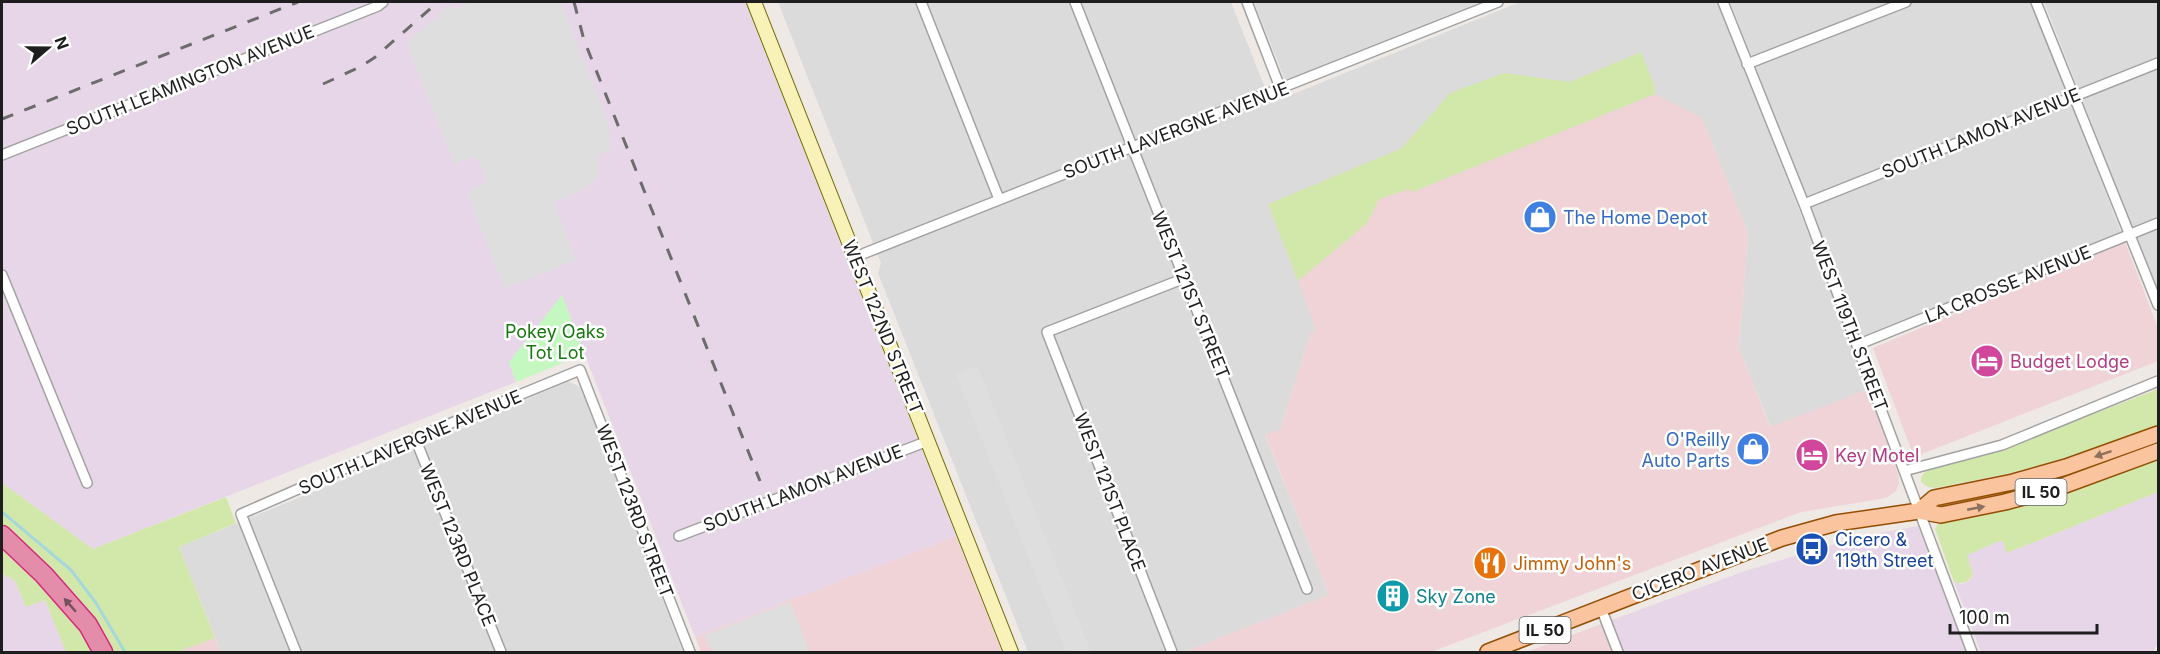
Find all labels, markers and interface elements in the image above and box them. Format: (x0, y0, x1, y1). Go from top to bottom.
north arrow (18, 18, 78, 78)
street label: SOUTH LEAMINGTON AVENUE (63, 20, 317, 140)
street label: SOUTH LAVERGNE AVENUE (1060, 77, 1292, 183)
street label: SOUTH LAMON AVENUE (1879, 84, 2083, 182)
shop icon: The Home Depot (1522, 199, 1558, 235)
place label: The Home Depot (1563, 207, 1708, 228)
street label: WEST 121ST STREET (1148, 208, 1234, 382)
street label: WEST 122ND STREET (838, 237, 928, 417)
street label: WEST 119TH STREET (1808, 238, 1892, 414)
street label: LA CROSSE AVENUE (1922, 241, 2094, 327)
park label: Pokey Oaks Tot Lot (505, 321, 605, 363)
hotel icon: Budget Lodge (1969, 343, 2005, 379)
place label: Budget Lodge (2010, 351, 2129, 372)
street label: SOUTH LAVERGNE AVENUE (295, 385, 525, 499)
street label: WEST 121ST PLACE (1070, 410, 1150, 574)
street label: WEST 123RD STREET (592, 421, 678, 601)
place label: O'Reilly Auto Parts (1641, 429, 1730, 471)
shop icon: O'Reilly Auto Parts (1735, 431, 1771, 467)
hotel icon: Key Motel (1794, 437, 1830, 473)
street label: SOUTH LAMON AVENUE (700, 440, 906, 536)
place label: Key Motel (1835, 445, 1919, 466)
one-way arrow (2094, 450, 2112, 459)
street label: WEST 123RD PLACE (416, 461, 500, 629)
road number: IL 50 (2016, 479, 2066, 505)
one-way arrow (1967, 503, 1986, 512)
place label: Cicero & 119th Street (1835, 529, 1934, 571)
bus stop icon: Cicero & 119th Street (1794, 531, 1830, 567)
street label: CICERO AVENUE (1629, 533, 1771, 605)
restaurant icon: Jimmy John's (1472, 545, 1508, 581)
place label: Jimmy John's (1513, 553, 1631, 574)
building icon: Sky Zone (1375, 578, 1411, 614)
place label: Sky Zone (1416, 586, 1496, 607)
scale bar (1950, 597, 2097, 635)
one-way arrow (64, 598, 77, 613)
text: 100 m (1959, 607, 2010, 628)
road number: IL 50 (1520, 617, 1570, 643)

